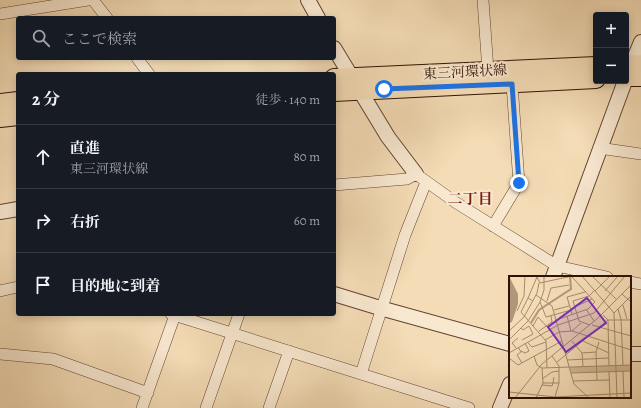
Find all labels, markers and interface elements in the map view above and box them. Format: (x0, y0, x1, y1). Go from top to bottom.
map controls (593, 12, 629, 84)
button: + (593, 12, 629, 48)
search box (16, 16, 336, 60)
icon: search (30, 27, 52, 49)
text: ここで検索 (62, 29, 137, 49)
button: − (593, 48, 629, 84)
street label: 東三河環状線 (423, 60, 507, 84)
route start (375, 80, 393, 98)
text: 2 分 (32, 88, 60, 111)
text: 徒歩 · 140 m (256, 91, 320, 108)
text: 直進 (70, 138, 100, 158)
icon: ahead (32, 146, 54, 168)
text: 80 m (293, 148, 320, 165)
text: 東三河環状線 (70, 160, 148, 177)
route end (510, 174, 528, 192)
district label: 二丁目 (447, 189, 493, 209)
icon: right (32, 210, 54, 232)
text: 右折 (70, 212, 100, 232)
text: 60 m (294, 212, 320, 229)
icon: arrive (32, 274, 54, 296)
text: 目的地に到着 (70, 276, 160, 296)
inset map (509, 276, 631, 398)

